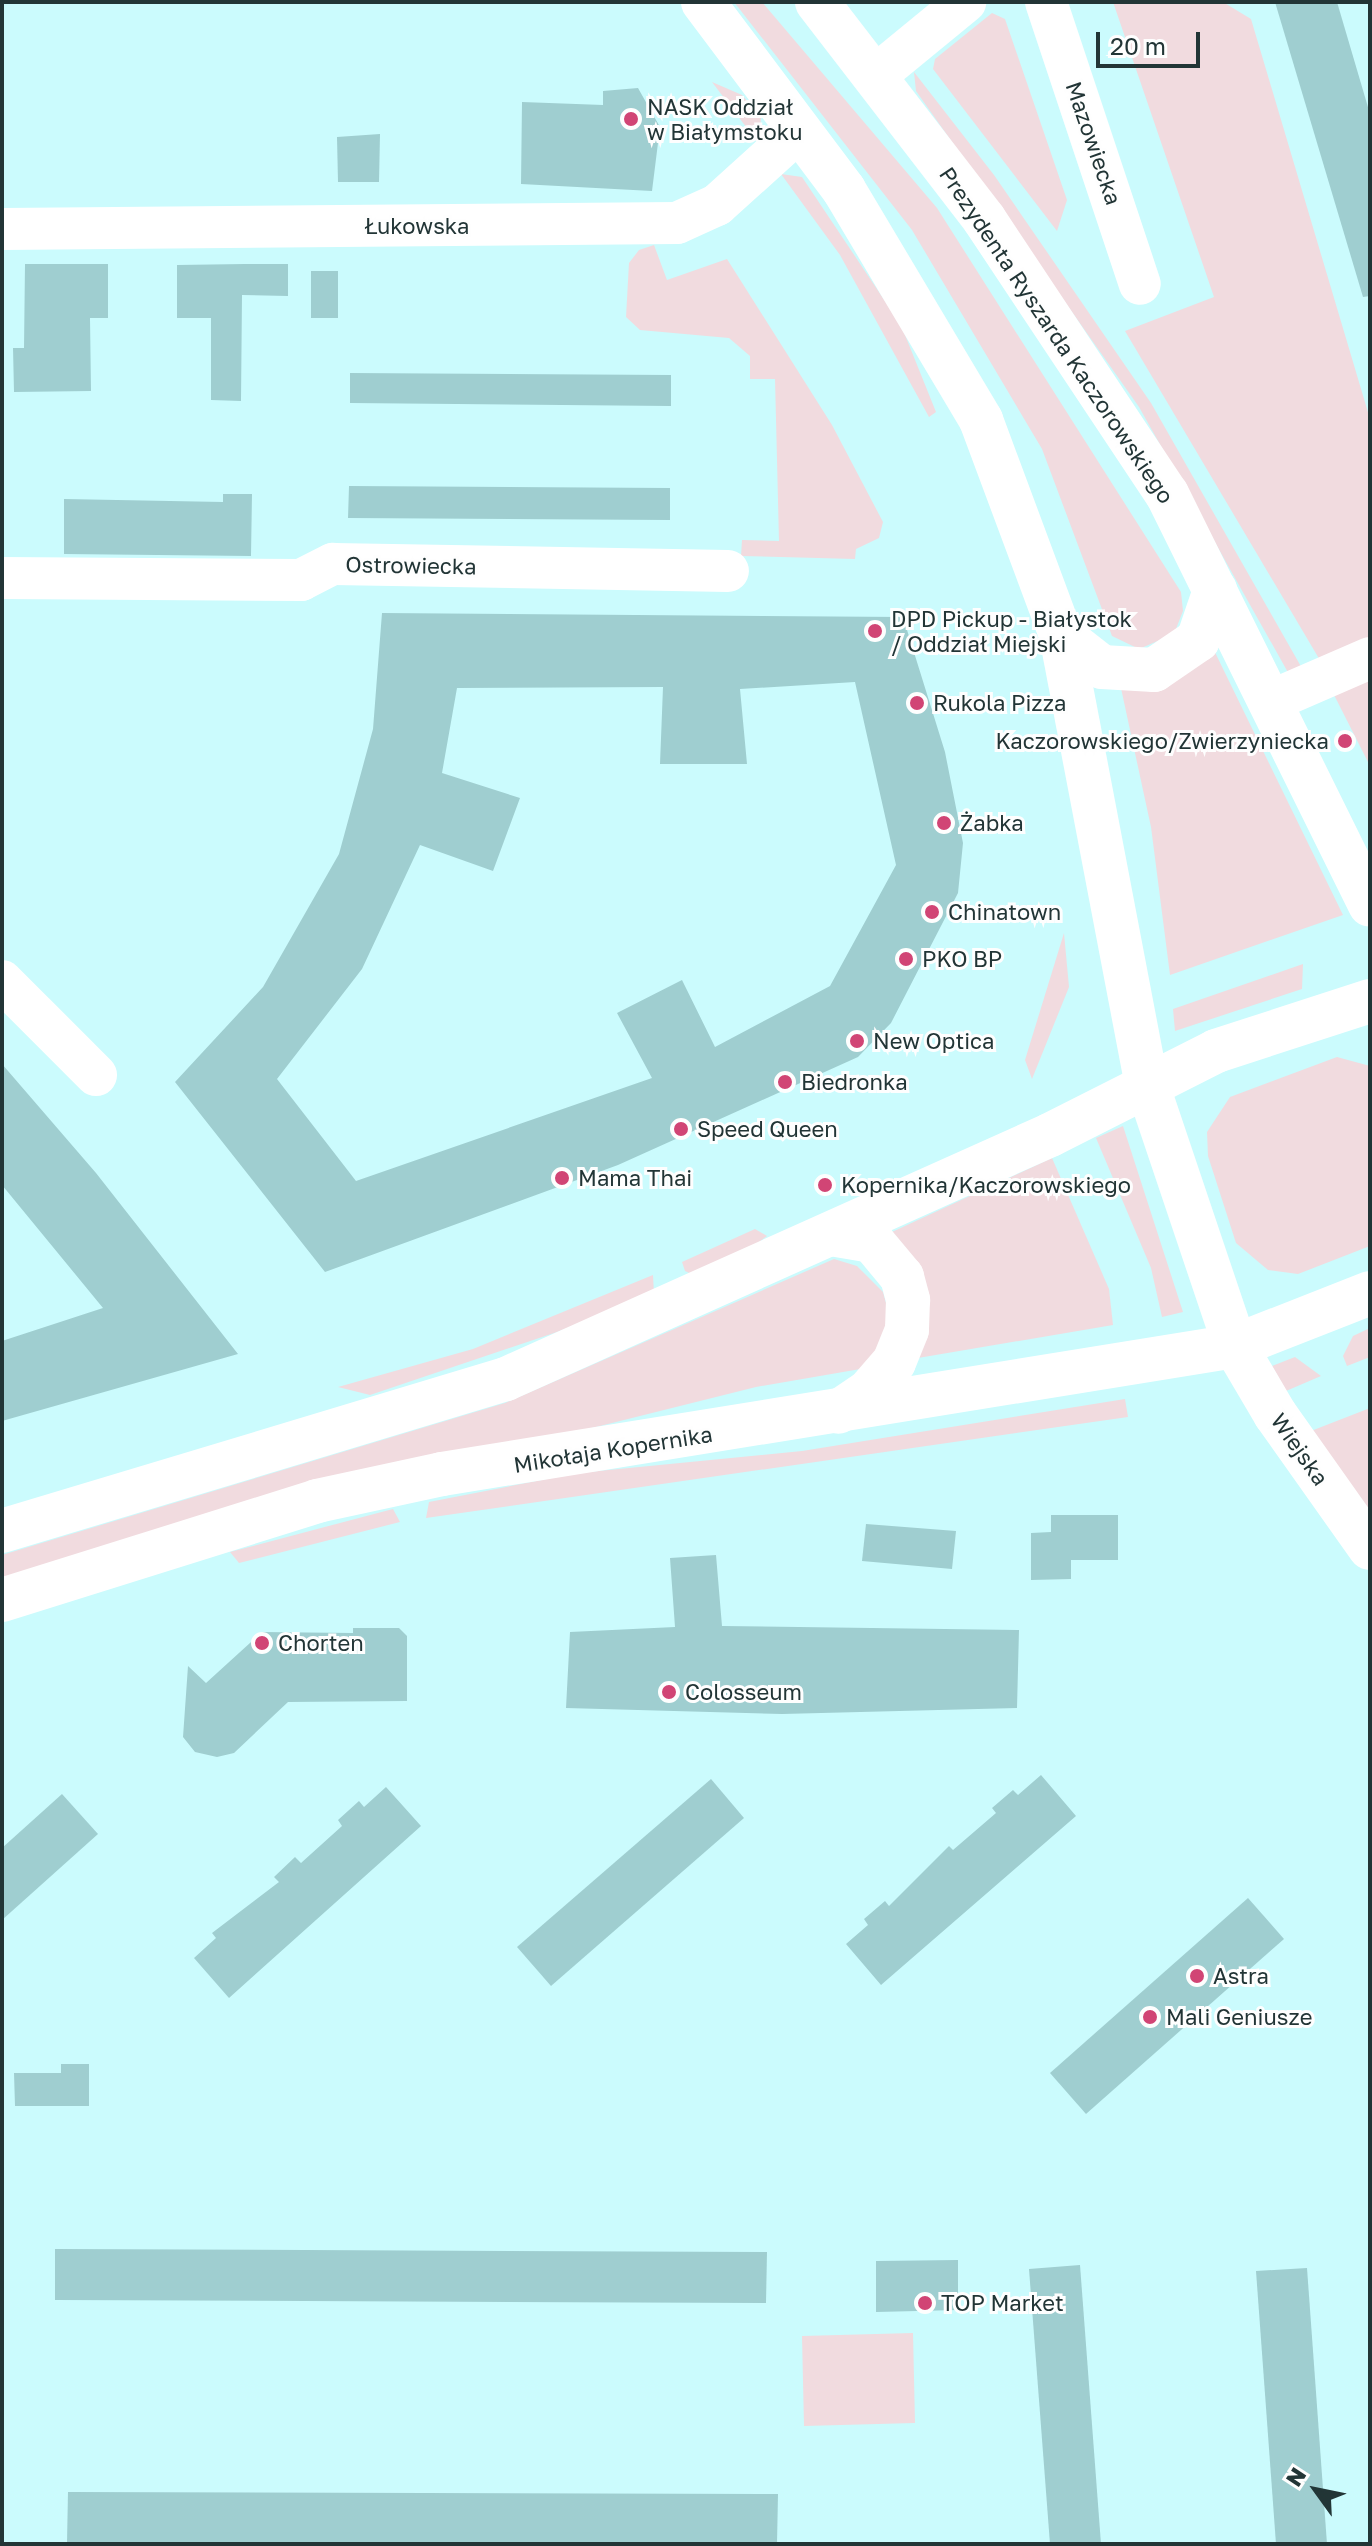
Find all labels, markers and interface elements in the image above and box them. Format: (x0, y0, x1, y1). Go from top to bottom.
scale bar (1100, 16, 1204, 66)
text: 20 m (1110, 31, 1166, 60)
street label: Mazowiecka (1061, 78, 1127, 208)
place label: NASK Oddział w Białymstoku (647, 93, 802, 144)
marker: NASK Oddział w Białymstoku (622, 110, 640, 128)
street label: Prezydenta Ryszarda Kaczorowskiego (934, 162, 1180, 508)
street label: Łukowska (365, 213, 469, 239)
street label: Ostrowiecka (345, 551, 477, 579)
place label: DPD Pickup - Białystok / Oddział Miejski (891, 605, 1132, 656)
marker: DPD Pickup - Białystok / Oddział Miejski (866, 622, 884, 640)
place label: Rukola Pizza (933, 690, 1066, 716)
marker: Rukola Pizza (908, 694, 926, 712)
place label: Kaczorowskiego/Zwierzyniecka (995, 728, 1329, 754)
marker: Kaczorowskiego/Zwierzyniecka (1336, 732, 1354, 750)
place label: Żabka (960, 810, 1024, 836)
marker: Żabka (935, 814, 953, 832)
place label: Chinatown (948, 899, 1061, 925)
marker: Chinatown (923, 903, 941, 921)
place label: PKO BP (922, 946, 1002, 972)
marker: PKO BP (897, 950, 915, 968)
place label: New Optica (873, 1028, 995, 1054)
marker: New Optica (848, 1032, 866, 1050)
place label: Biedronka (801, 1069, 908, 1095)
marker: Biedronka (776, 1073, 794, 1091)
place label: Speed Queen (697, 1116, 838, 1142)
marker: Speed Queen (672, 1120, 690, 1138)
place label: Mama Thai (578, 1165, 692, 1191)
marker: Mama Thai (553, 1169, 571, 1187)
place label: Kopernika/Kaczorowskiego (841, 1172, 1131, 1198)
marker: Kopernika/Kaczorowskiego (816, 1176, 834, 1194)
street label: Wiejska (1266, 1408, 1334, 1490)
street label: Mikołaja Kopernika (512, 1420, 714, 1478)
place label: Chorten (278, 1630, 364, 1656)
marker: Chorten (253, 1634, 271, 1652)
place label: Colosseum (685, 1679, 802, 1705)
marker: Colosseum (660, 1683, 678, 1701)
place label: Astra (1213, 1963, 1269, 1989)
marker: Astra (1188, 1967, 1206, 1985)
place label: Mali Geniusze (1166, 2004, 1312, 2030)
marker: Mali Geniusze (1141, 2008, 1159, 2026)
place label: TOP Market (941, 2290, 1064, 2316)
marker: TOP Market (916, 2294, 934, 2312)
north arrow (1276, 2450, 1356, 2530)
text: N (1280, 2462, 1311, 2491)

